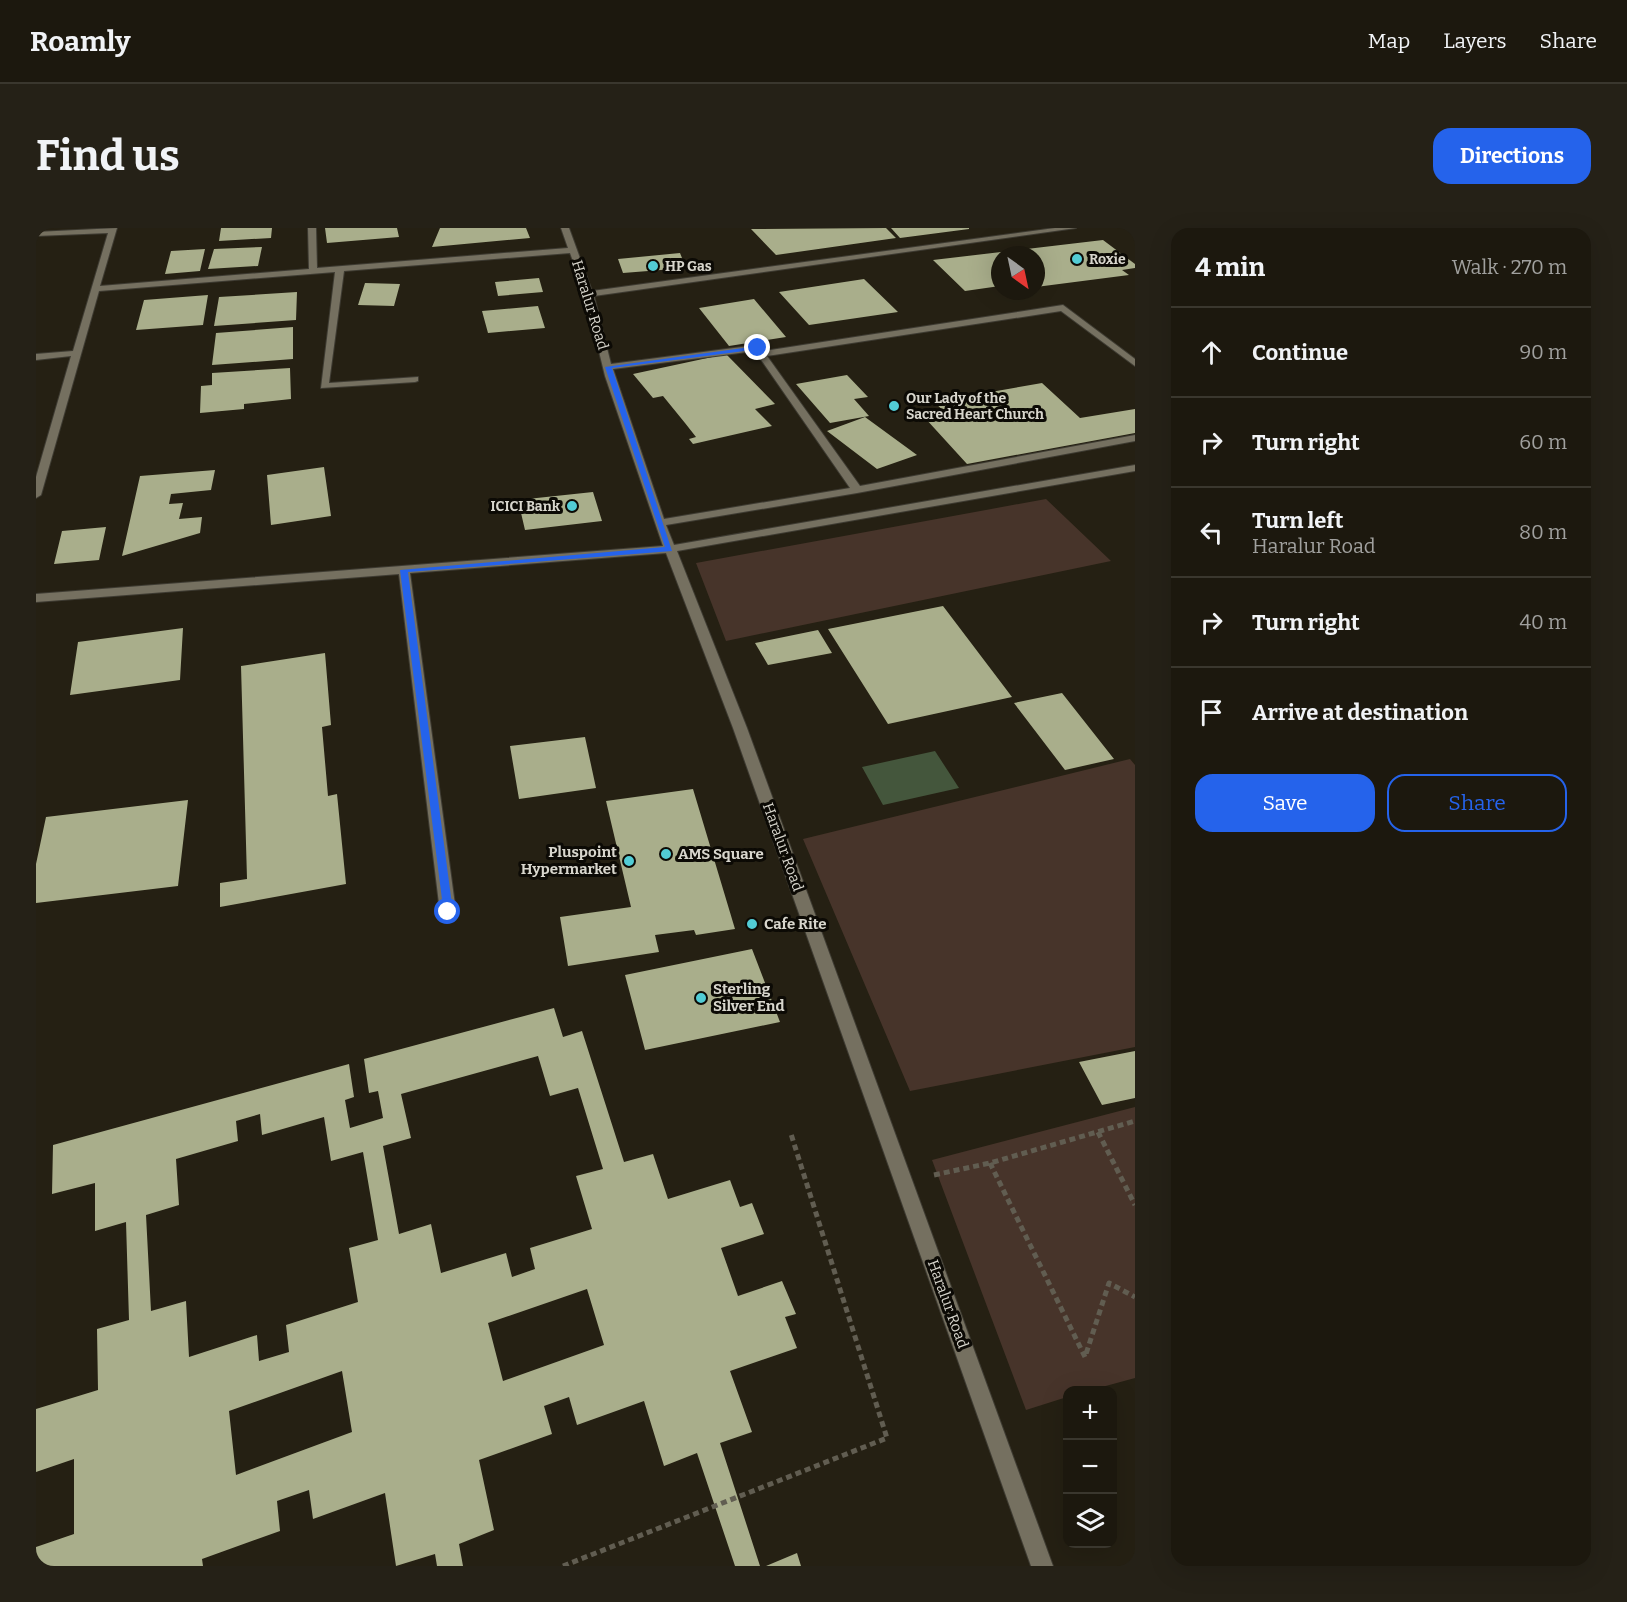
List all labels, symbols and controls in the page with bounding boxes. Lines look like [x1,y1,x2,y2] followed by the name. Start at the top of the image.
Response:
[30,25,131,58] text: Roamly
[1368,28,1410,54] text: Map
[1443,28,1507,54] text: Layers
[1540,28,1597,54] text: Share
[1433,128,1591,184] button: Directions
[36,131,180,181] text: Find us
[991,246,1045,300] north arrow
[1089,251,1126,268] place label: Roxie
[1070,252,1084,266] marker: Roxie
[1195,252,1265,283] text: 4 min
[1452,255,1567,279] text: Walk · 270 m
[568,258,612,352] street label: Haralur Road
[665,258,712,275] place label: HP Gas
[646,259,660,273] marker: HP Gas
[744,334,770,360] route end
[1195,336,1228,369] icon: ahead
[1252,339,1348,366] text: Continue
[1519,340,1567,364] text: 90 m
[906,390,1044,423] place label: Our Lady of the Sacred Heart Church
[887,399,901,413] marker: Our Lady of the Sacred Heart Church
[1195,426,1228,459] icon: right
[1252,429,1360,456] text: Turn right
[1519,430,1567,454] text: 60 m
[490,498,561,515] place label: ICICI Bank
[565,499,579,513] marker: ICICI Bank
[1252,507,1344,534] text: Turn left
[1195,516,1228,549] icon: left
[1519,520,1567,544] text: 80 m
[1252,534,1376,558] text: Haralur Road
[1195,606,1228,639] icon: right
[1252,609,1360,636] text: Turn right
[1519,610,1567,634] text: 40 m
[1195,696,1228,729] icon: arrive
[1252,699,1468,726] text: Arrive at destination
[1195,774,1375,832] button: Save
[1387,774,1567,832] button: Share
[759,800,807,894] street label: Haralur Road
[521,843,617,878] place label: Pluspoint Hypermarket
[678,845,764,863] place label: AMS Square
[659,847,673,861] marker: AMS Square
[622,854,636,868] marker: Pluspoint Hypermarket
[434,898,460,924] route start
[764,915,827,933] place label: Cafe Rite
[745,917,759,931] marker: Cafe Rite
[713,980,785,1015] place label: Sterling Silver End
[694,991,708,1005] marker: Sterling Silver End
[924,1257,972,1351] street label: Haralur Road
[1063,1386,1117,1548] map controls
[1063,1386,1117,1440] button: +
[1063,1440,1117,1494] button: −
[1063,1494,1117,1548] button: layers

